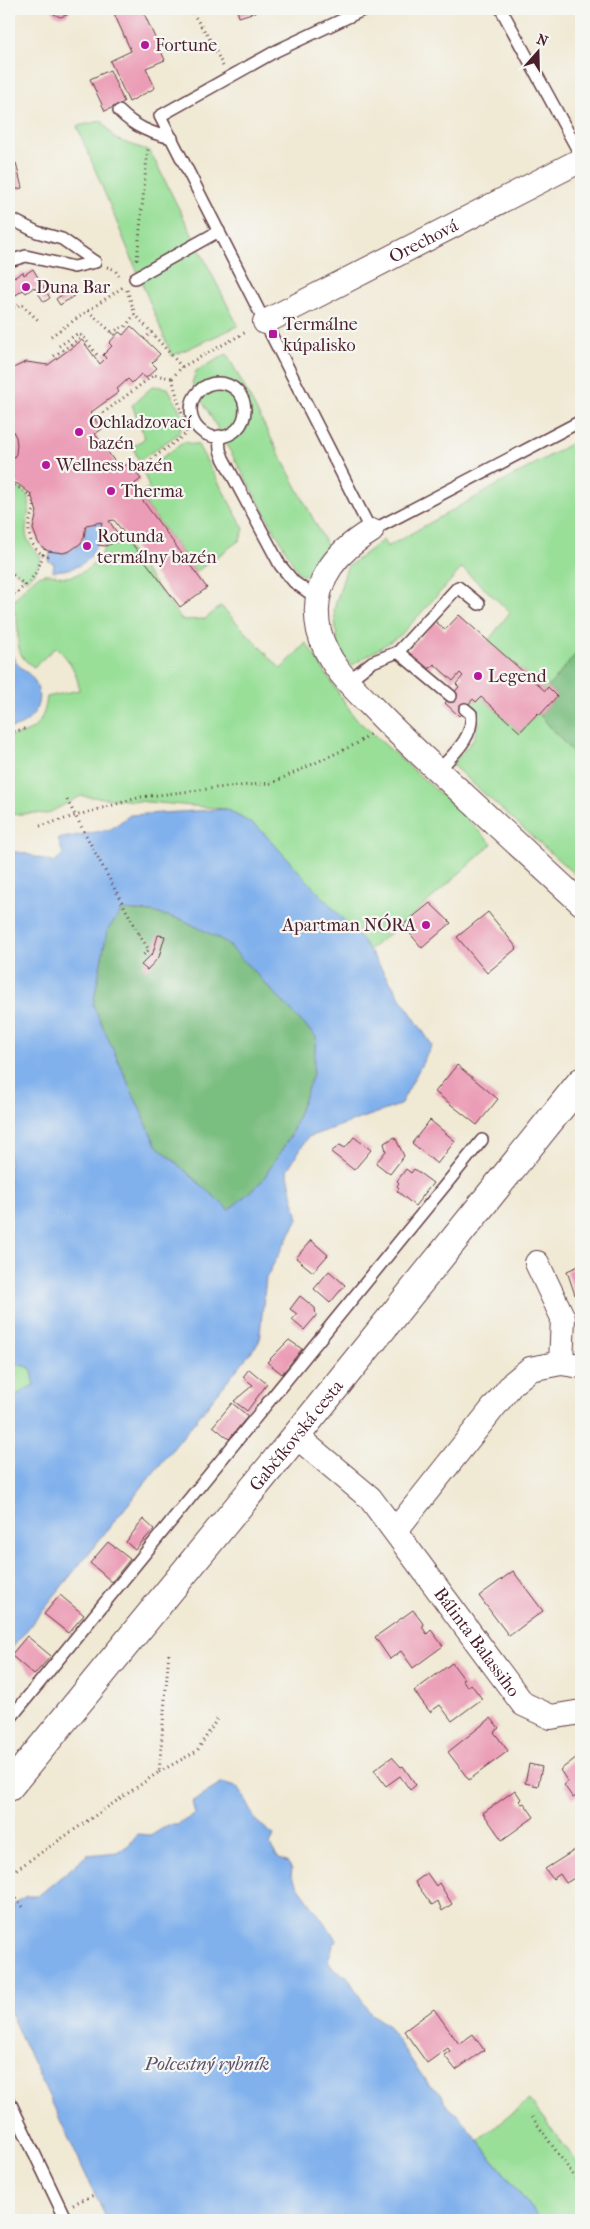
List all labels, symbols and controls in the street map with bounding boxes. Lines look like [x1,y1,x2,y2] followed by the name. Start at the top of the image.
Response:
[512,28,562,78] north arrow
[534,30,551,50] text: N
[155,35,217,56] place label: Fortune
[139,39,151,51] marker: Fortune
[386,215,462,268] street label: Orechová
[36,277,111,298] place label: Duna Bar
[20,281,32,293] marker: Duna Bar
[283,314,358,356] place label: Termálne kúpalisko
[267,328,279,340] marker: Termálne kúpalisko
[88,412,192,454] place label: Ochladzovací bazén
[73,426,85,438] marker: Ochladzovací bazén
[55,455,173,476] place label: Wellness bazén
[40,459,52,471] marker: Wellness bazén
[121,481,184,502] place label: Therma
[105,485,117,497] marker: Therma
[97,526,217,568] place label: Rotunda termálny bazén
[81,540,93,552] marker: Rotunda termálny bazén
[488,666,547,687] place label: Legend
[472,670,484,682] marker: Legend
[281,913,416,936] place label: Apartman NÓRA
[420,919,432,931] marker: Apartman NÓRA
[245,1375,348,1495] street label: Gabčíkovská cesta
[429,1584,524,1701] street label: Bálinta Balassiho
[144,2053,269,2075] water label: Polcestný rybník

